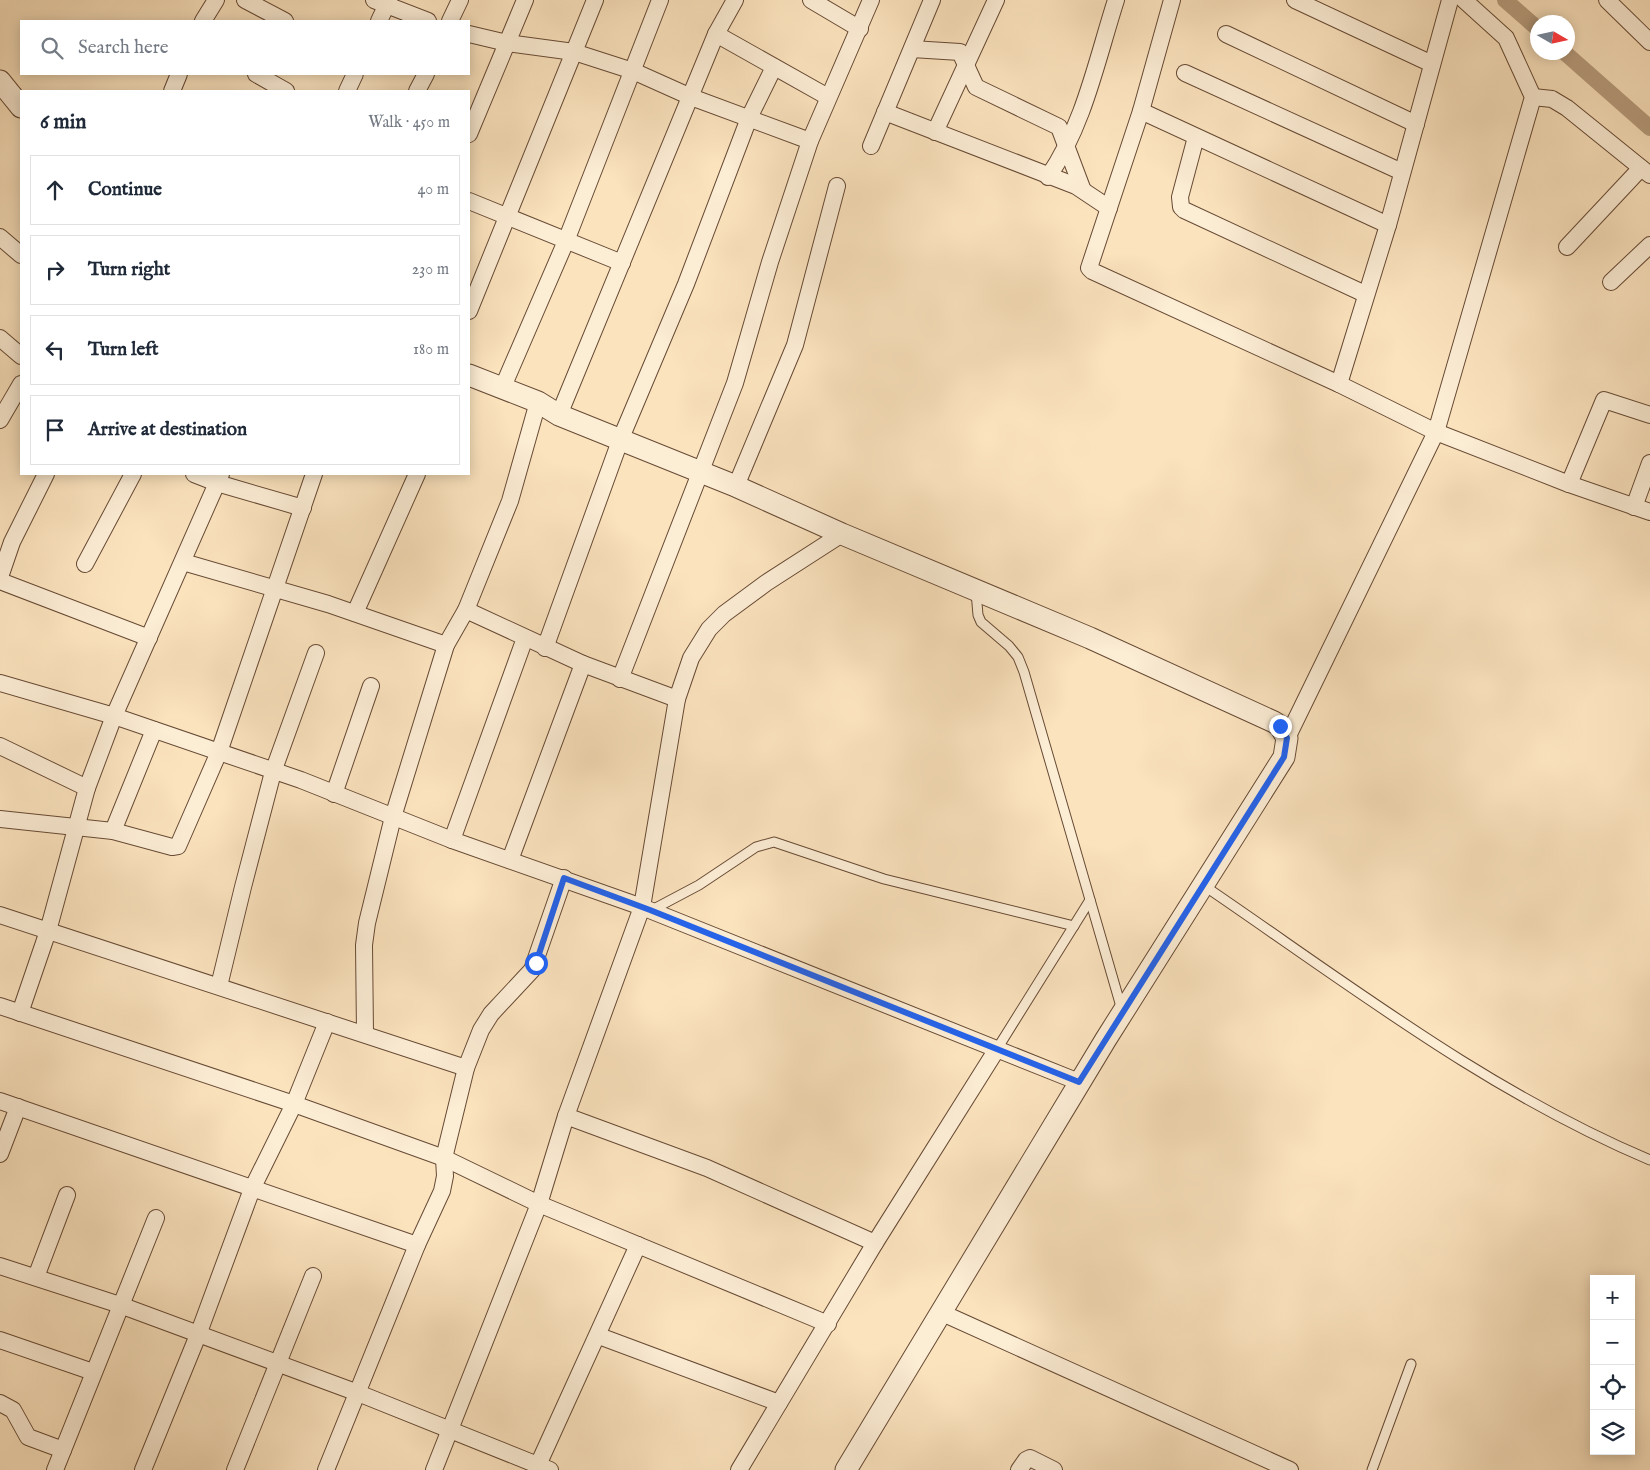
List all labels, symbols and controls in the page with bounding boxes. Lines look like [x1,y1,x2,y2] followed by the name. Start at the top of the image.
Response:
[1530,15,1575,60] north arrow
[20,20,470,75] search box
[38,34,66,62] icon: search
[78,36,169,60] text: Search here
[40,109,86,136] text: 6 min
[368,113,450,133] text: Walk · 450 m
[41,176,69,204] icon: ahead
[88,178,162,202] text: Continue
[417,180,449,200] text: 40 m
[41,256,69,284] icon: right
[88,258,170,282] text: Turn right
[412,260,449,280] text: 230 m
[41,336,69,364] icon: left
[88,338,159,362] text: Turn left
[413,340,449,360] text: 180 m
[41,416,69,444] icon: arrive
[88,418,247,442] text: Arrive at destination
[1269,715,1292,738] route end
[525,952,548,975] route start
[1590,1275,1635,1455] map controls
[1590,1275,1635,1320] button: +
[1590,1320,1635,1365] button: −
[1590,1365,1635,1410] button: locate
[1590,1410,1635,1455] button: layers

